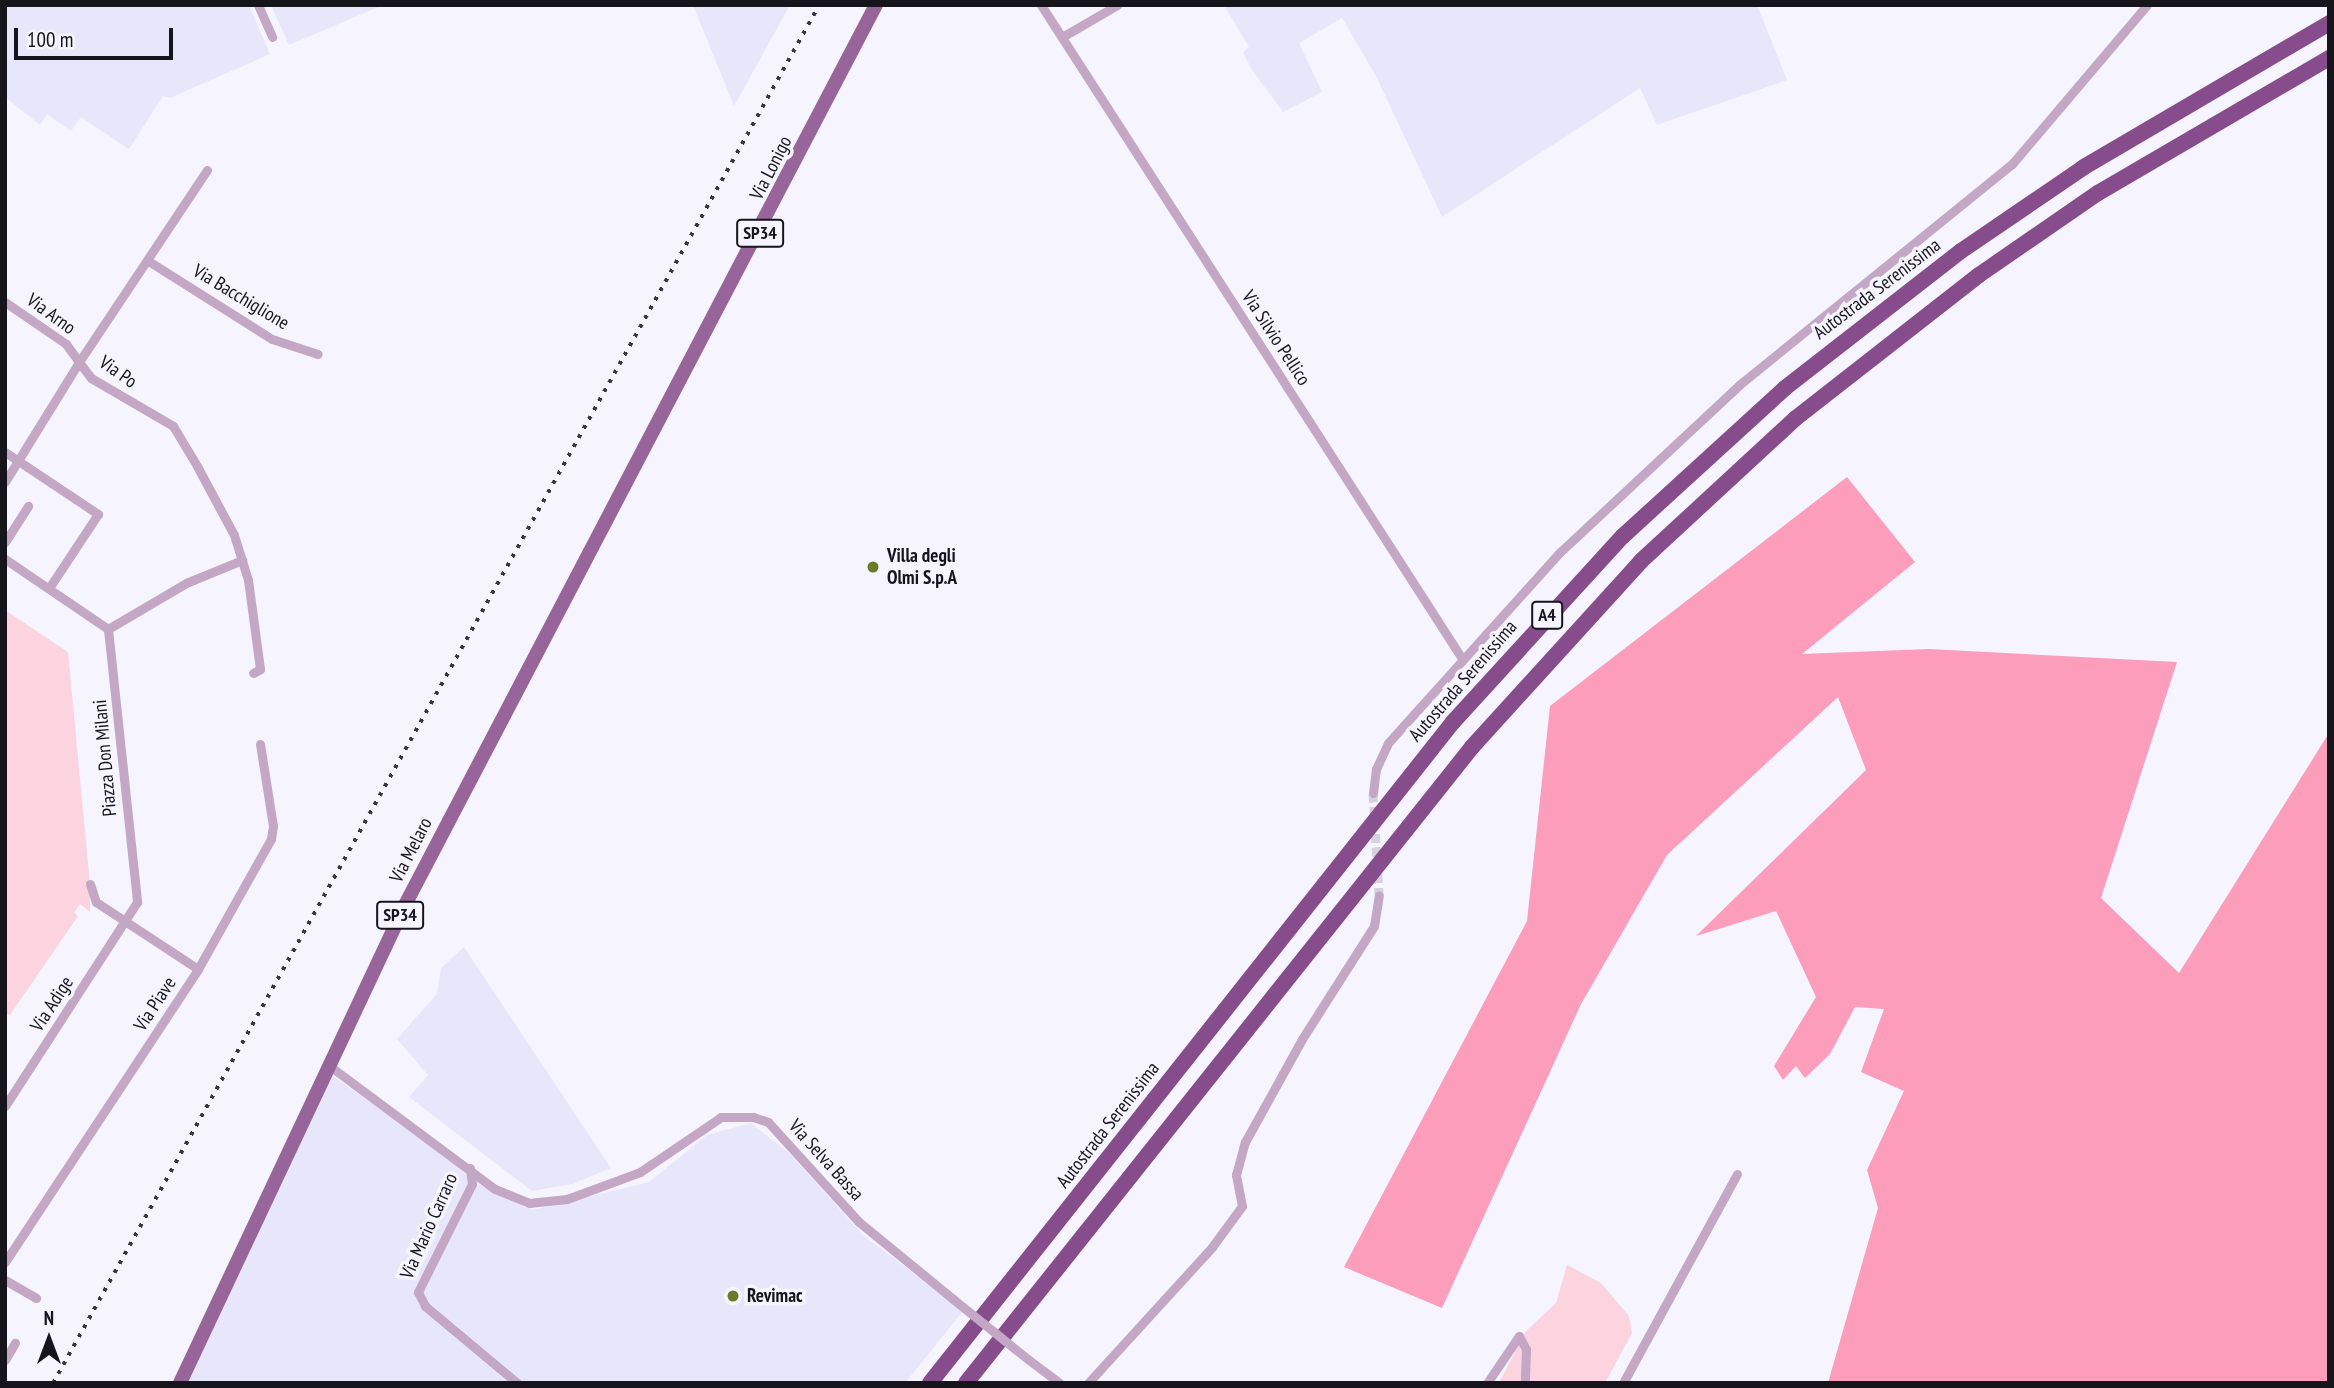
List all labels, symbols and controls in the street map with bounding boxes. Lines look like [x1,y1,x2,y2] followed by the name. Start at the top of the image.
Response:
[18,14,177,58] scale bar
[27,26,73,53] text: 100 m
[745,132,797,204] street label: Via Lonigo
[736,218,784,247] road number: SP34
[1809,234,1945,344] street label: Autostrada Serenissima
[189,259,293,335] street label: Via Bacchiglione
[1237,286,1315,390] street label: Via Silvio Pellico
[22,289,80,339] street label: Via Arno
[95,351,141,393] street label: Via Po
[887,545,957,589] place label: Villa degli Olmi S.p.A
[865,559,881,575] marker: Villa degli Olmi S.p.A
[1530,600,1564,630] road number: A4
[1404,616,1522,746] street label: Autostrada Serenissima
[89,699,121,817] street label: Piazza Don Milani
[385,814,437,886] street label: Via Melaro
[376,900,424,930] road number: SP34
[26,972,78,1036] street label: Via Adige
[129,973,181,1035] street label: Via Piave
[1052,1058,1164,1192] street label: Autostrada Serenissima
[784,1115,868,1205] street label: Via Selva Bassa
[396,1170,462,1282] street label: Via Mario Carraro
[747,1285,803,1307] place label: Revimac
[725,1288,741,1304] marker: Revimac
[14,1304,84,1374] north arrow
[44,1306,54,1330] text: N

